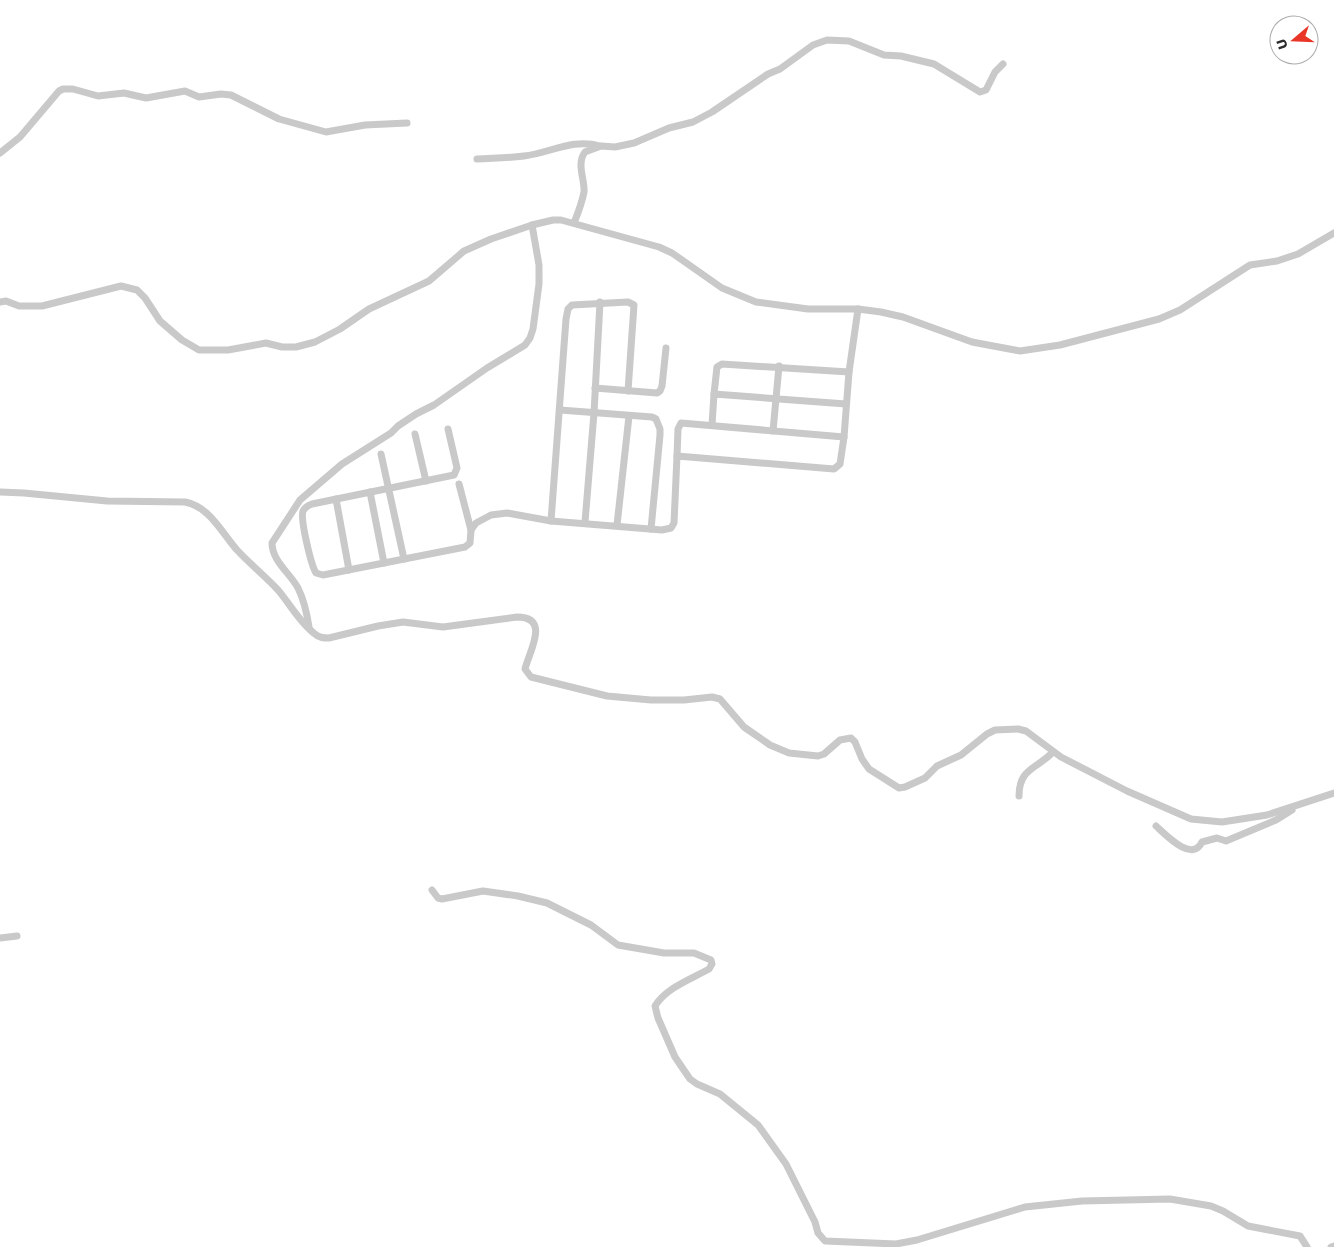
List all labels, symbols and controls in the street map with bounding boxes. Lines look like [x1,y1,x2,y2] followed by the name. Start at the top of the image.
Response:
[1269,15,1319,65] north arrow
[1273,37,1291,52] text: U

